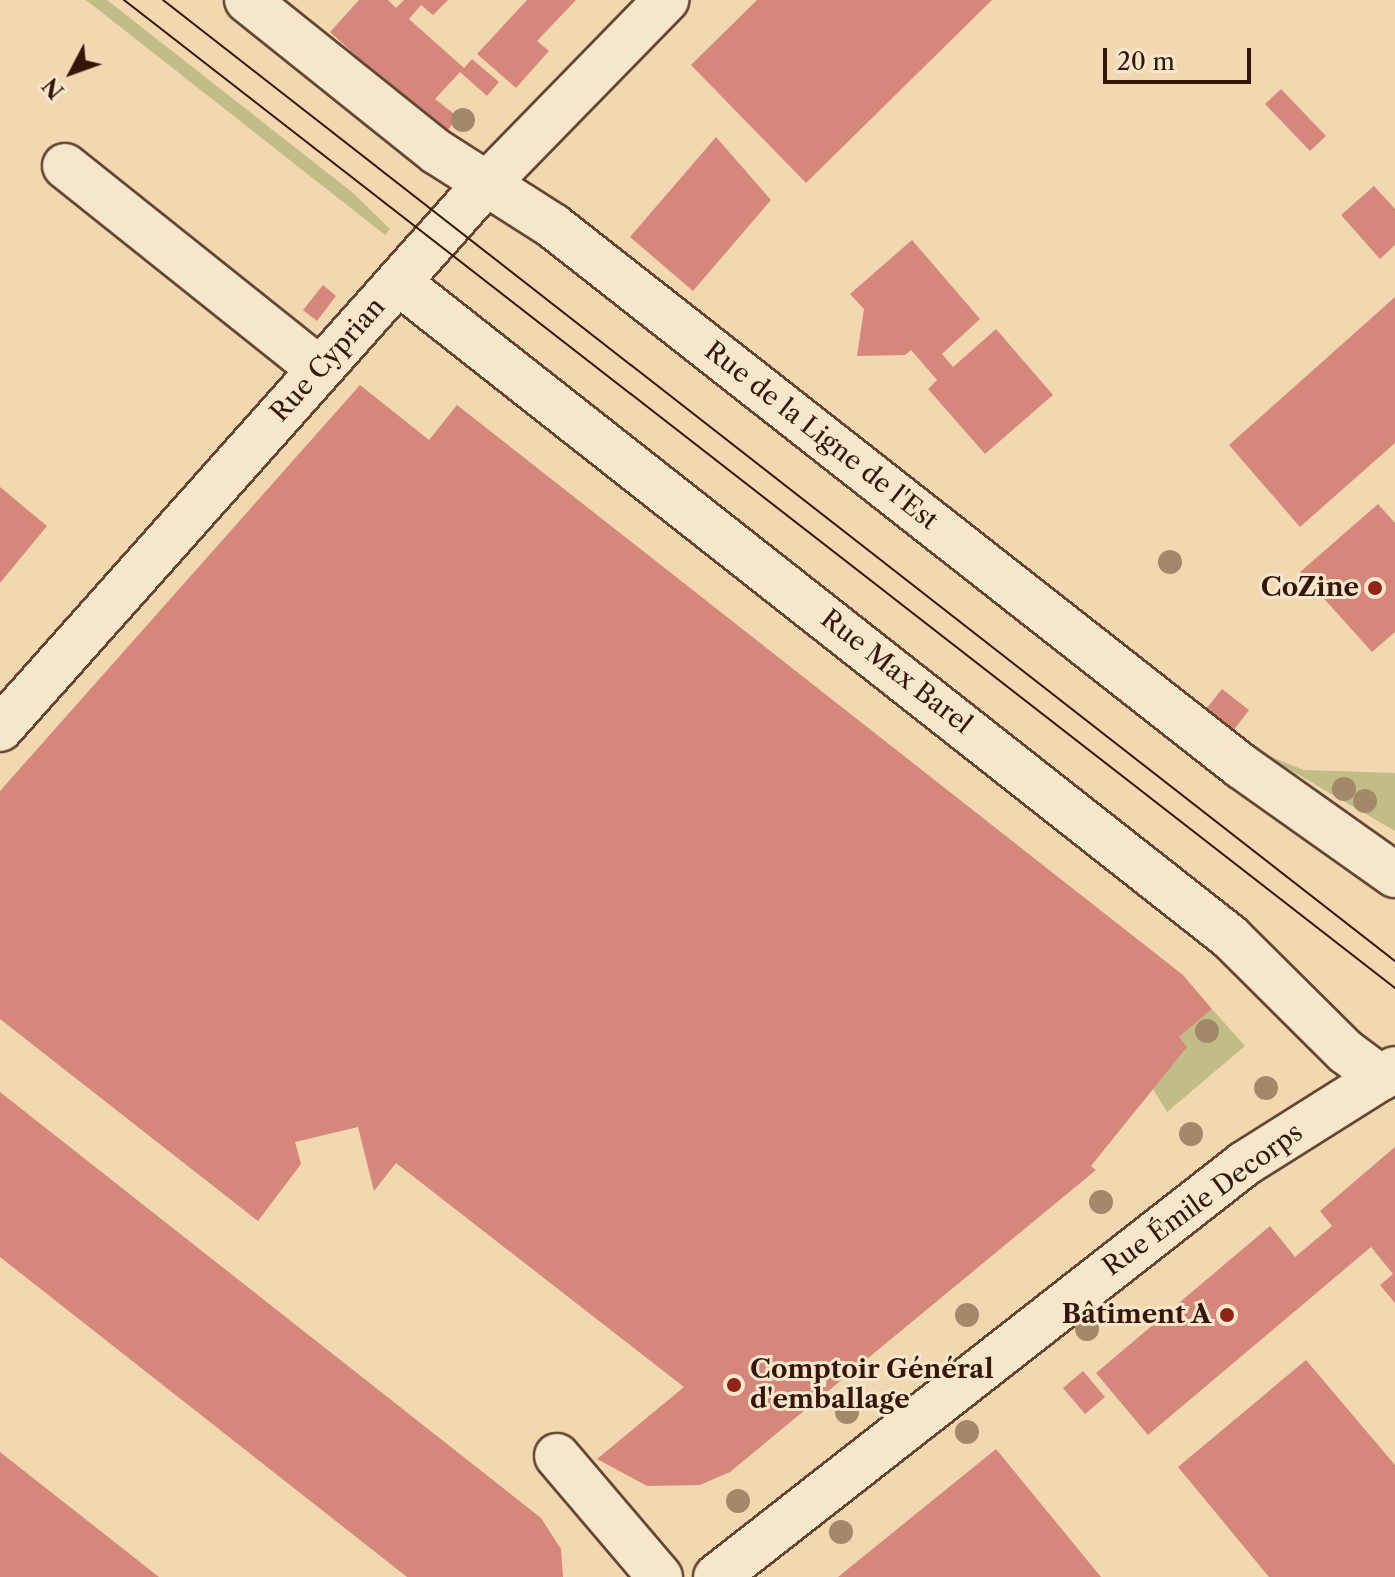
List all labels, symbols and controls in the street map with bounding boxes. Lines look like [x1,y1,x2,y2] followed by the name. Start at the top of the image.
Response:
[32,32,112,112] north arrow
[1107,32,1255,82] scale bar
[1117,47,1175,76] text: 20 m
[37,72,70,104] text: N
[264,292,392,428] street label: Rue Cyprian
[698,335,944,537] street label: Rue de la Ligne de l'Est
[1261,572,1359,604] place label: CoZine
[1366,579,1384,597] marker: CoZine
[814,603,978,741] street label: Rue Max Barel
[1097,1117,1309,1283] street label: Rue Émile Decorps
[1061,1299,1211,1331] place label: Bâtiment A
[1218,1306,1236,1324] marker: Bâtiment A
[750,1354,994,1416] place label: Comptoir Général d'emballage
[725,1376,743,1394] marker: Comptoir Général d'emballage

